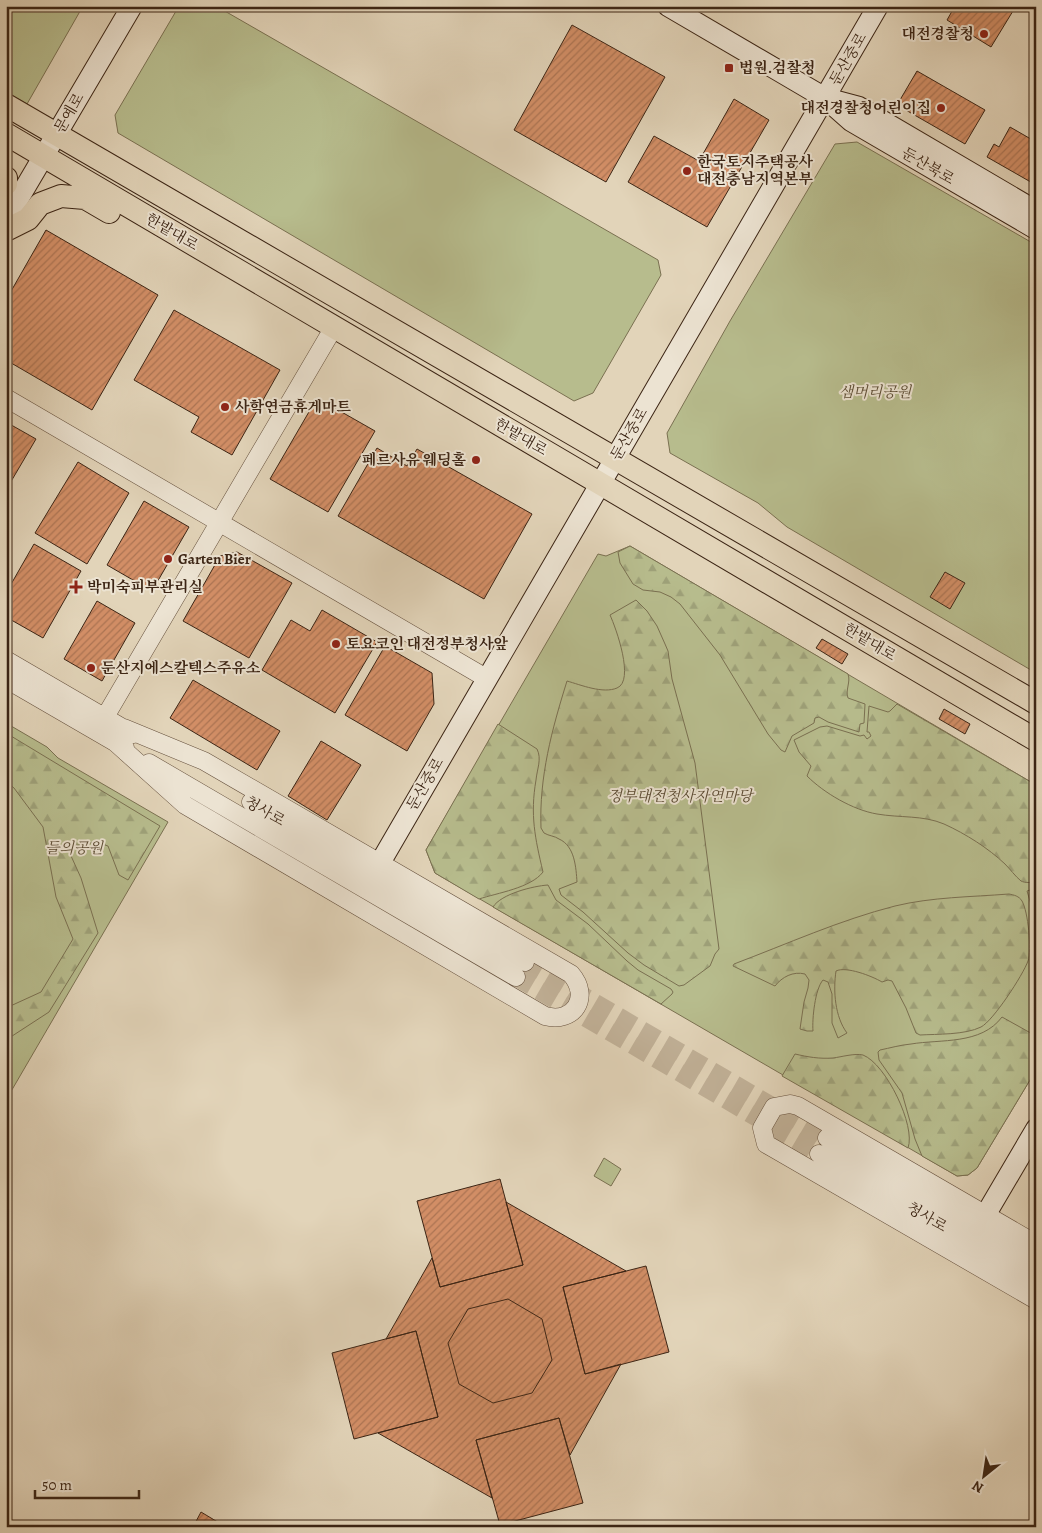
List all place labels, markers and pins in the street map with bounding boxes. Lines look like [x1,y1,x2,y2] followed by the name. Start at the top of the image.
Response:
[902,24,974,44] place label: 대전경찰청
[978,28,990,40] marker: 대전경찰청
[739,58,816,78] place label: 법원.검찰청
[723,62,735,74] marker: 법원.검찰청
[801,98,931,118] place label: 대전경찰청어린이집
[935,102,947,114] marker: 대전경찰청어린이집
[697,152,813,189] place label: 한국토지주택공사 대전충남지역본부
[681,165,693,177] marker: 한국토지주택공사 대전충남지역본부
[235,397,351,417] place label: 사학연금휴게마트
[219,401,231,413] marker: 사학연금휴게마트
[362,450,467,470] place label: 페르사유 웨딩홀
[470,454,482,466] marker: 페르사유 웨딩홀
[178,549,251,569] place label: Garten Bier
[162,553,174,565] marker: Garten Bier
[87,577,203,597] place label: 박미숙피부관리실
[69,580,83,594] marker: 박미숙피부관리실
[346,634,509,654] place label: 토요코인 대전정부청사앞
[330,638,342,650] marker: 토요코인 대전정부청사앞
[101,658,261,678] place label: 둔산지에스칼텍스주유소
[85,662,97,674] marker: 둔산지에스칼텍스주유소

